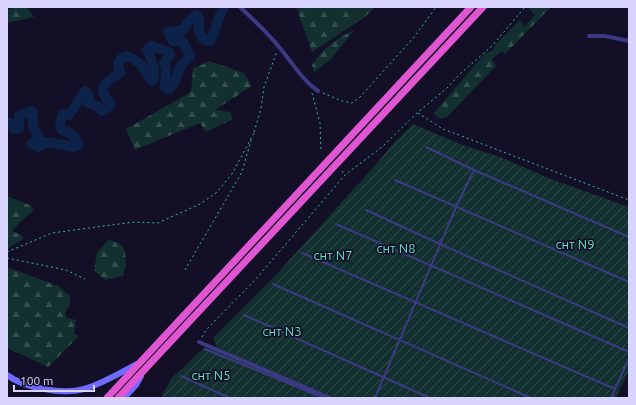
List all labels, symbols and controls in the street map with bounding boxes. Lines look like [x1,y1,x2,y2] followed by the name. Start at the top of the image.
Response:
[555,237,595,251] park label: снт N9
[376,241,416,255] park label: снт N8
[313,248,353,262] park label: снт N7
[262,324,302,338] park label: снт N3
[14,367,94,393] scale bar
[191,368,231,382] park label: снт N5
[20,374,53,387] text: 100 m

